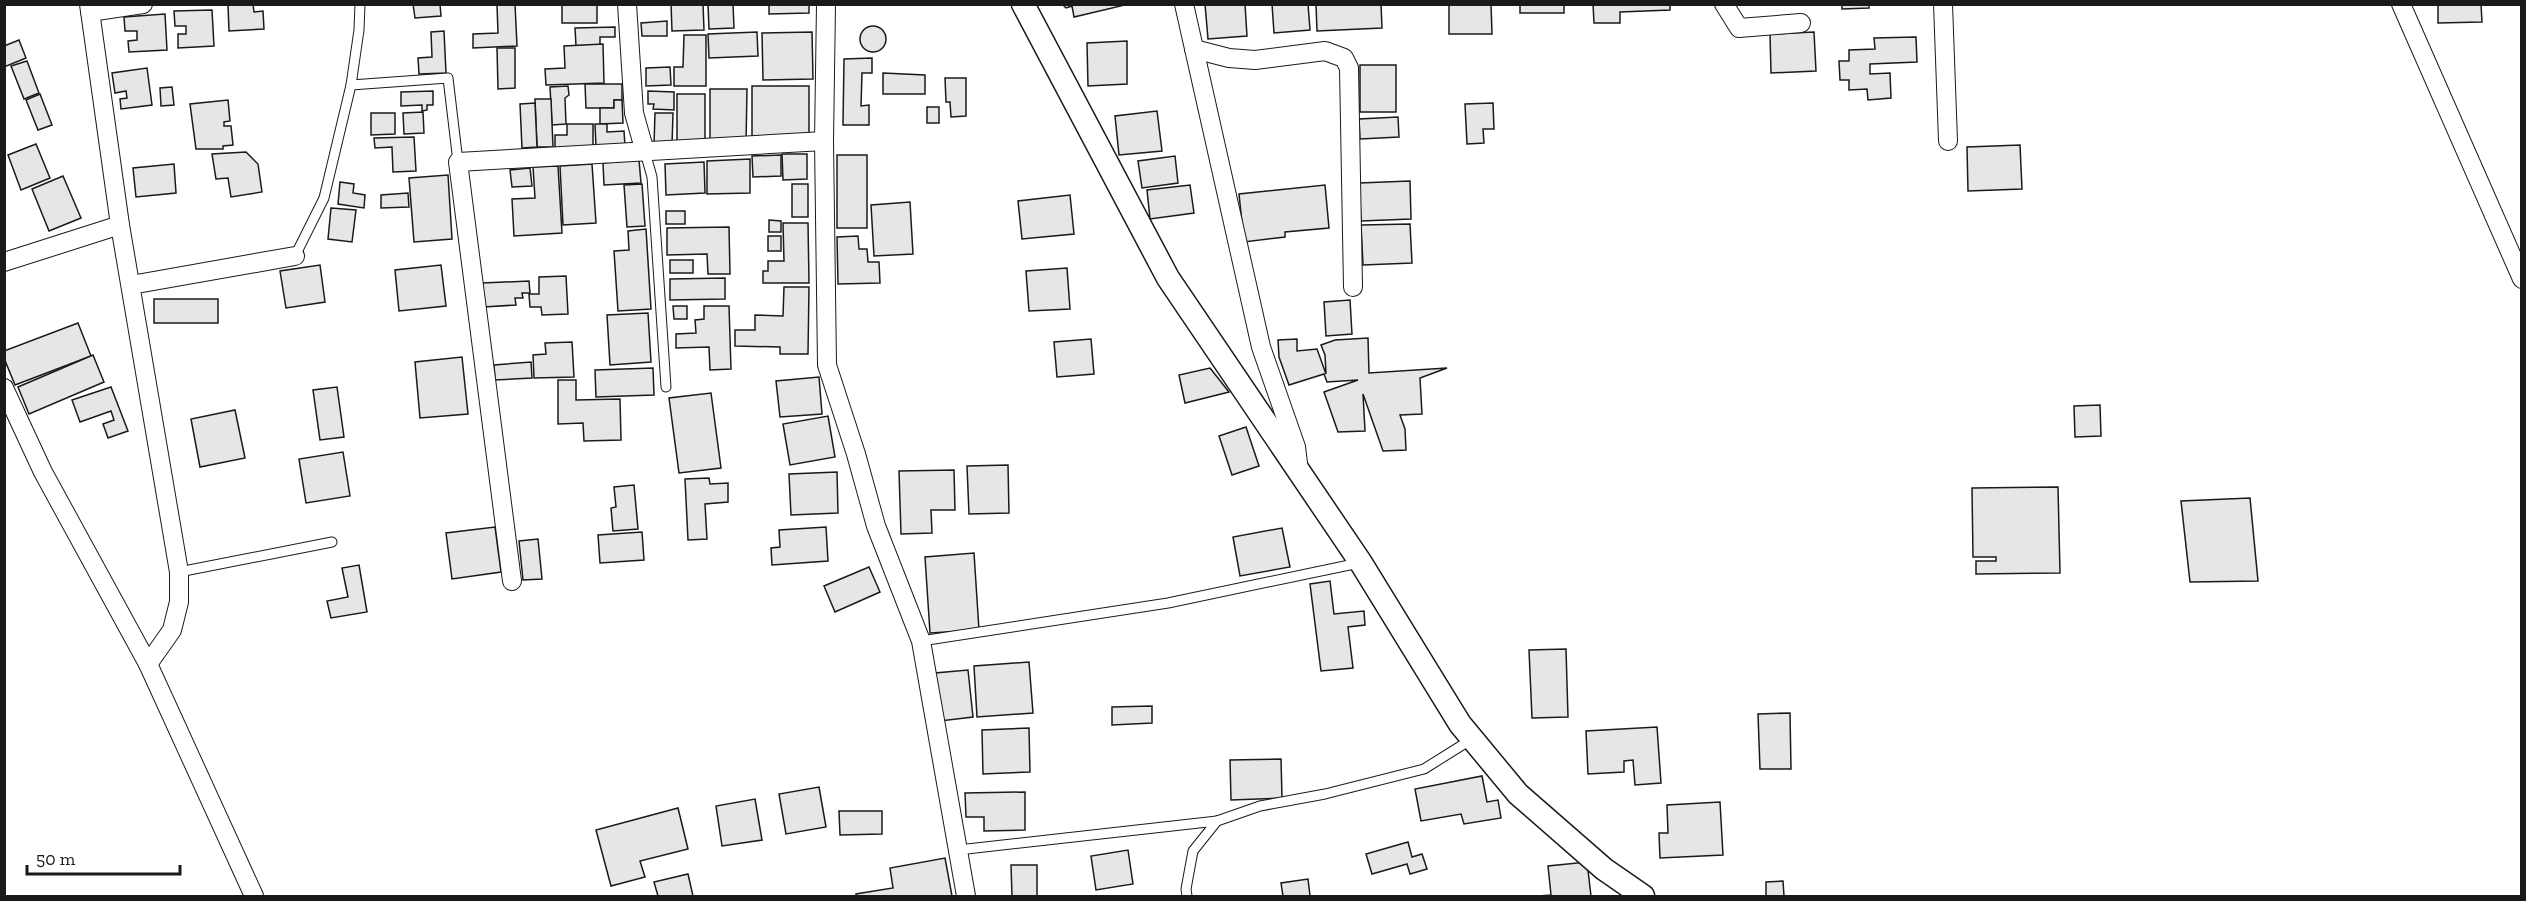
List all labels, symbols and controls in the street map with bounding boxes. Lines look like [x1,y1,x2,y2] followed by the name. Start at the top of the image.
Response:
[27,838,180,876] scale bar
[36,848,76,870] text: 50 m

